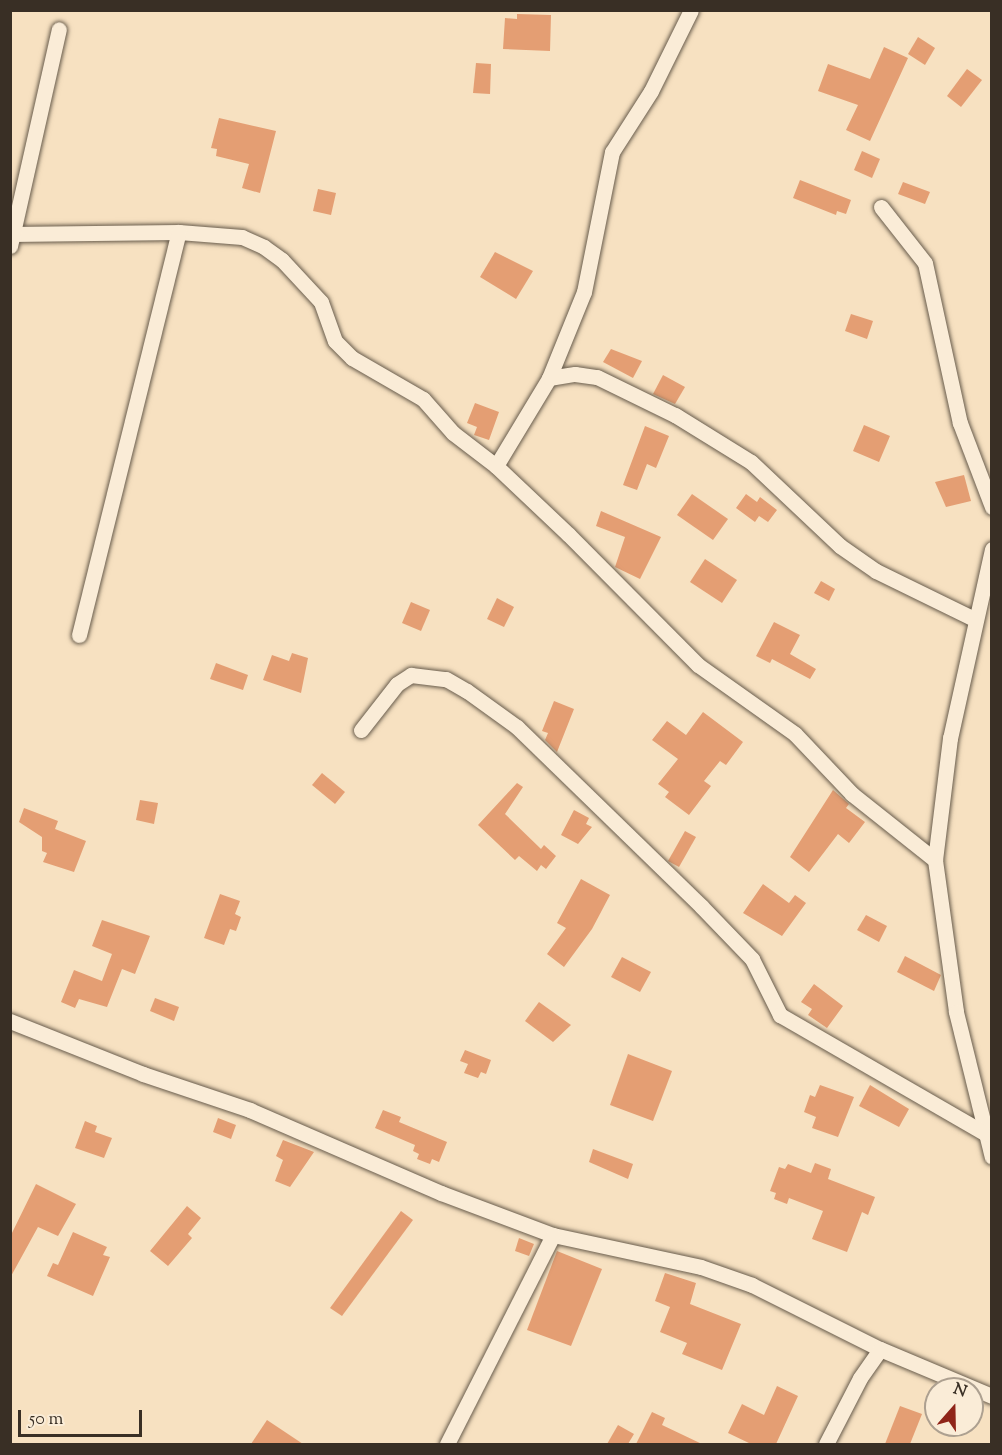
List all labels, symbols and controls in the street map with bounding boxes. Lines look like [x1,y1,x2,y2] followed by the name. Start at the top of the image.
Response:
[924,1377,984,1437] north arrow
[950,1379,970,1404] text: N
[21,1398,146,1436] scale bar
[29,1407,63,1433] text: 50 m

